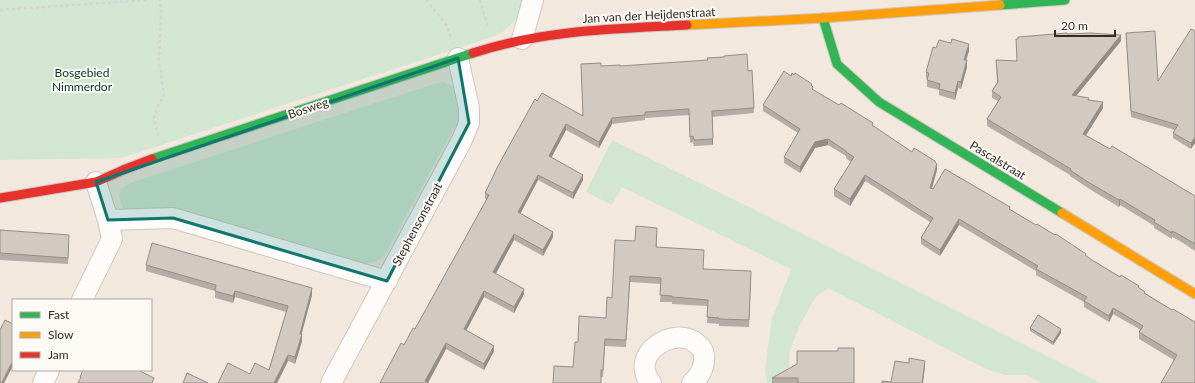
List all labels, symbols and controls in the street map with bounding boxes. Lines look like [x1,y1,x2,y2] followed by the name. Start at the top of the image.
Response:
[582,4,717,26] street label: Jan van der Heijdenstraat
[1055,12,1115,38] scale bar
[1061,18,1088,33] text: 20 m
[52,65,113,94] park label: Bosgebied Nimmerdor
[286,94,330,122] street label: Bosweg
[967,137,1029,183] street label: Pascalstraat
[389,179,446,268] street label: Stephensonstraat
[12,299,152,371] legend
[48,307,70,322] text: Fast
[48,327,74,342] text: Slow
[48,347,69,362] text: Jam

